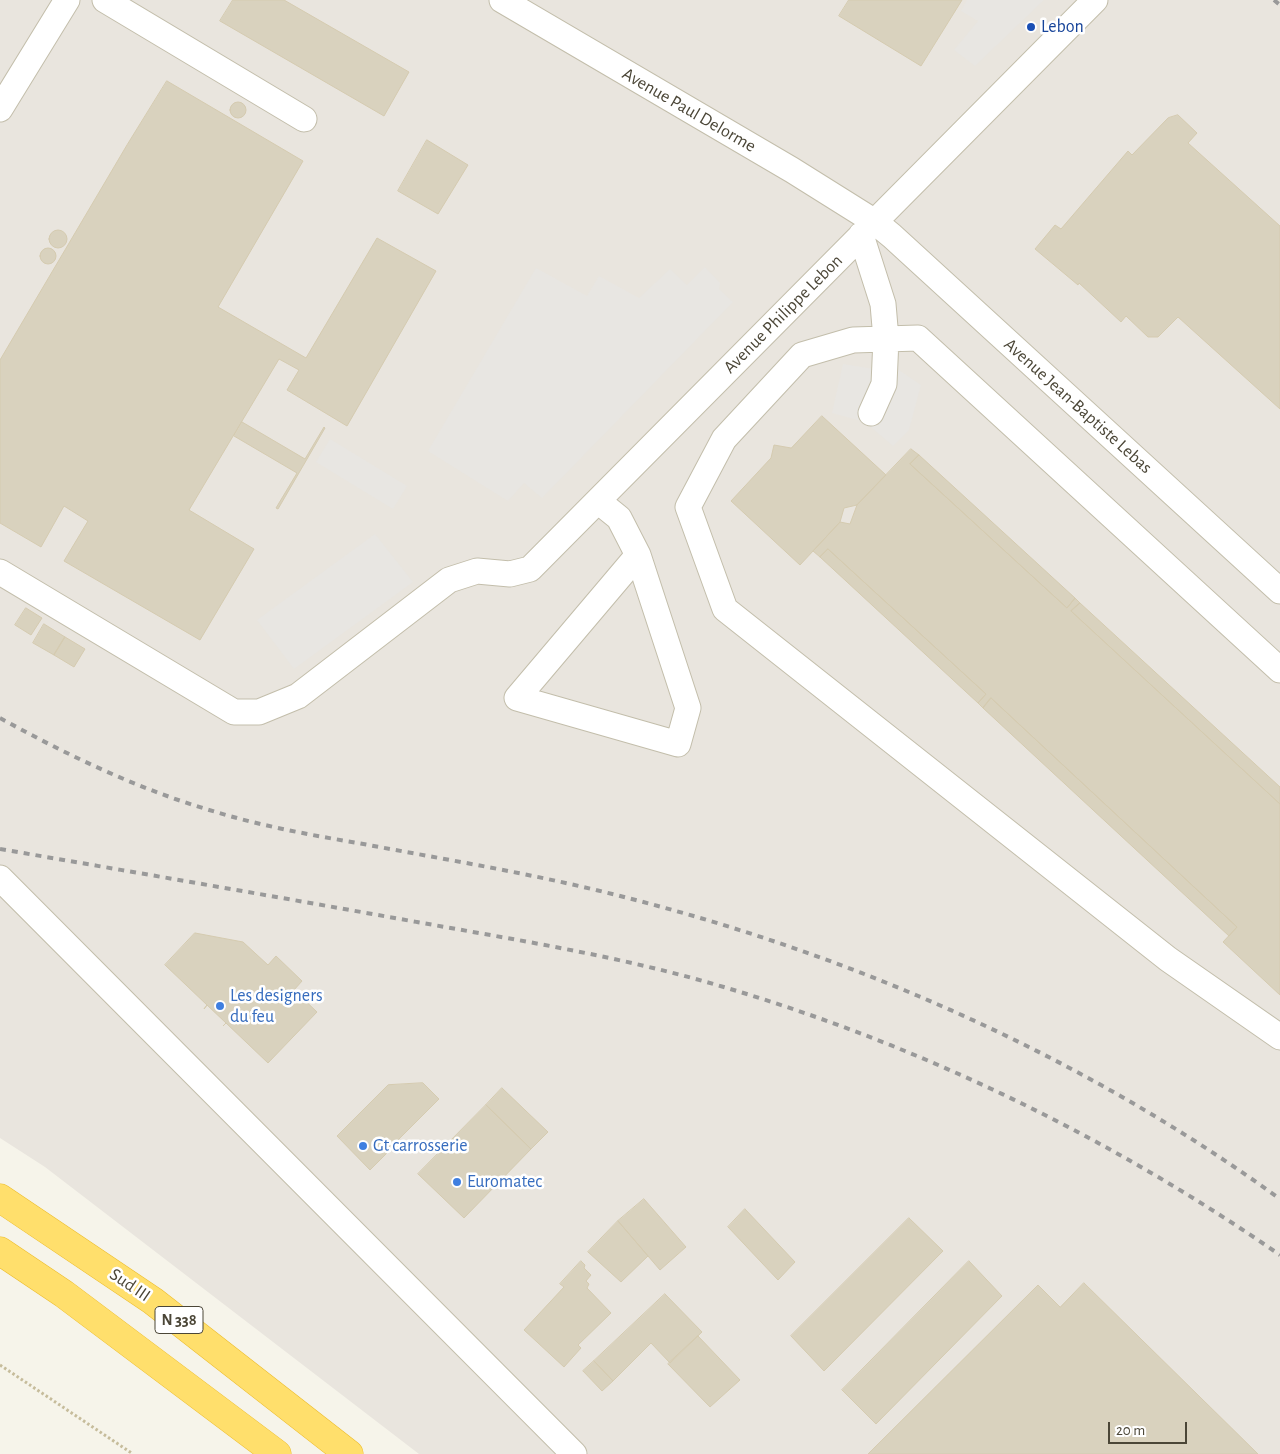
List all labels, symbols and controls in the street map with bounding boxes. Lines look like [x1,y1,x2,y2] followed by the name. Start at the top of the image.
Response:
[1041,16,1084,38] place label: Lebon
[1025,21,1037,33] marker: Lebon
[618,63,760,157] street label: Avenue Paul Delorme
[719,250,847,378] street label: Avenue Philippe Lebon
[1000,334,1156,478] street label: Avenue Jean-Baptiste Lebas
[230,985,323,1028] place label: Les designers du feu
[214,1000,226,1012] marker: Les designers du feu
[373,1135,468,1157] place label: Gt carrosserie
[357,1140,369,1152] marker: Gt carrosserie
[467,1171,542,1193] place label: Euromatec
[451,1176,463,1188] marker: Euromatec
[106,1264,154,1306] street label: Sud III
[155,1306,203,1334] road number: N 338
[1110,1412,1189,1444] scale bar
[1116,1423,1145,1438] text: 20 m

